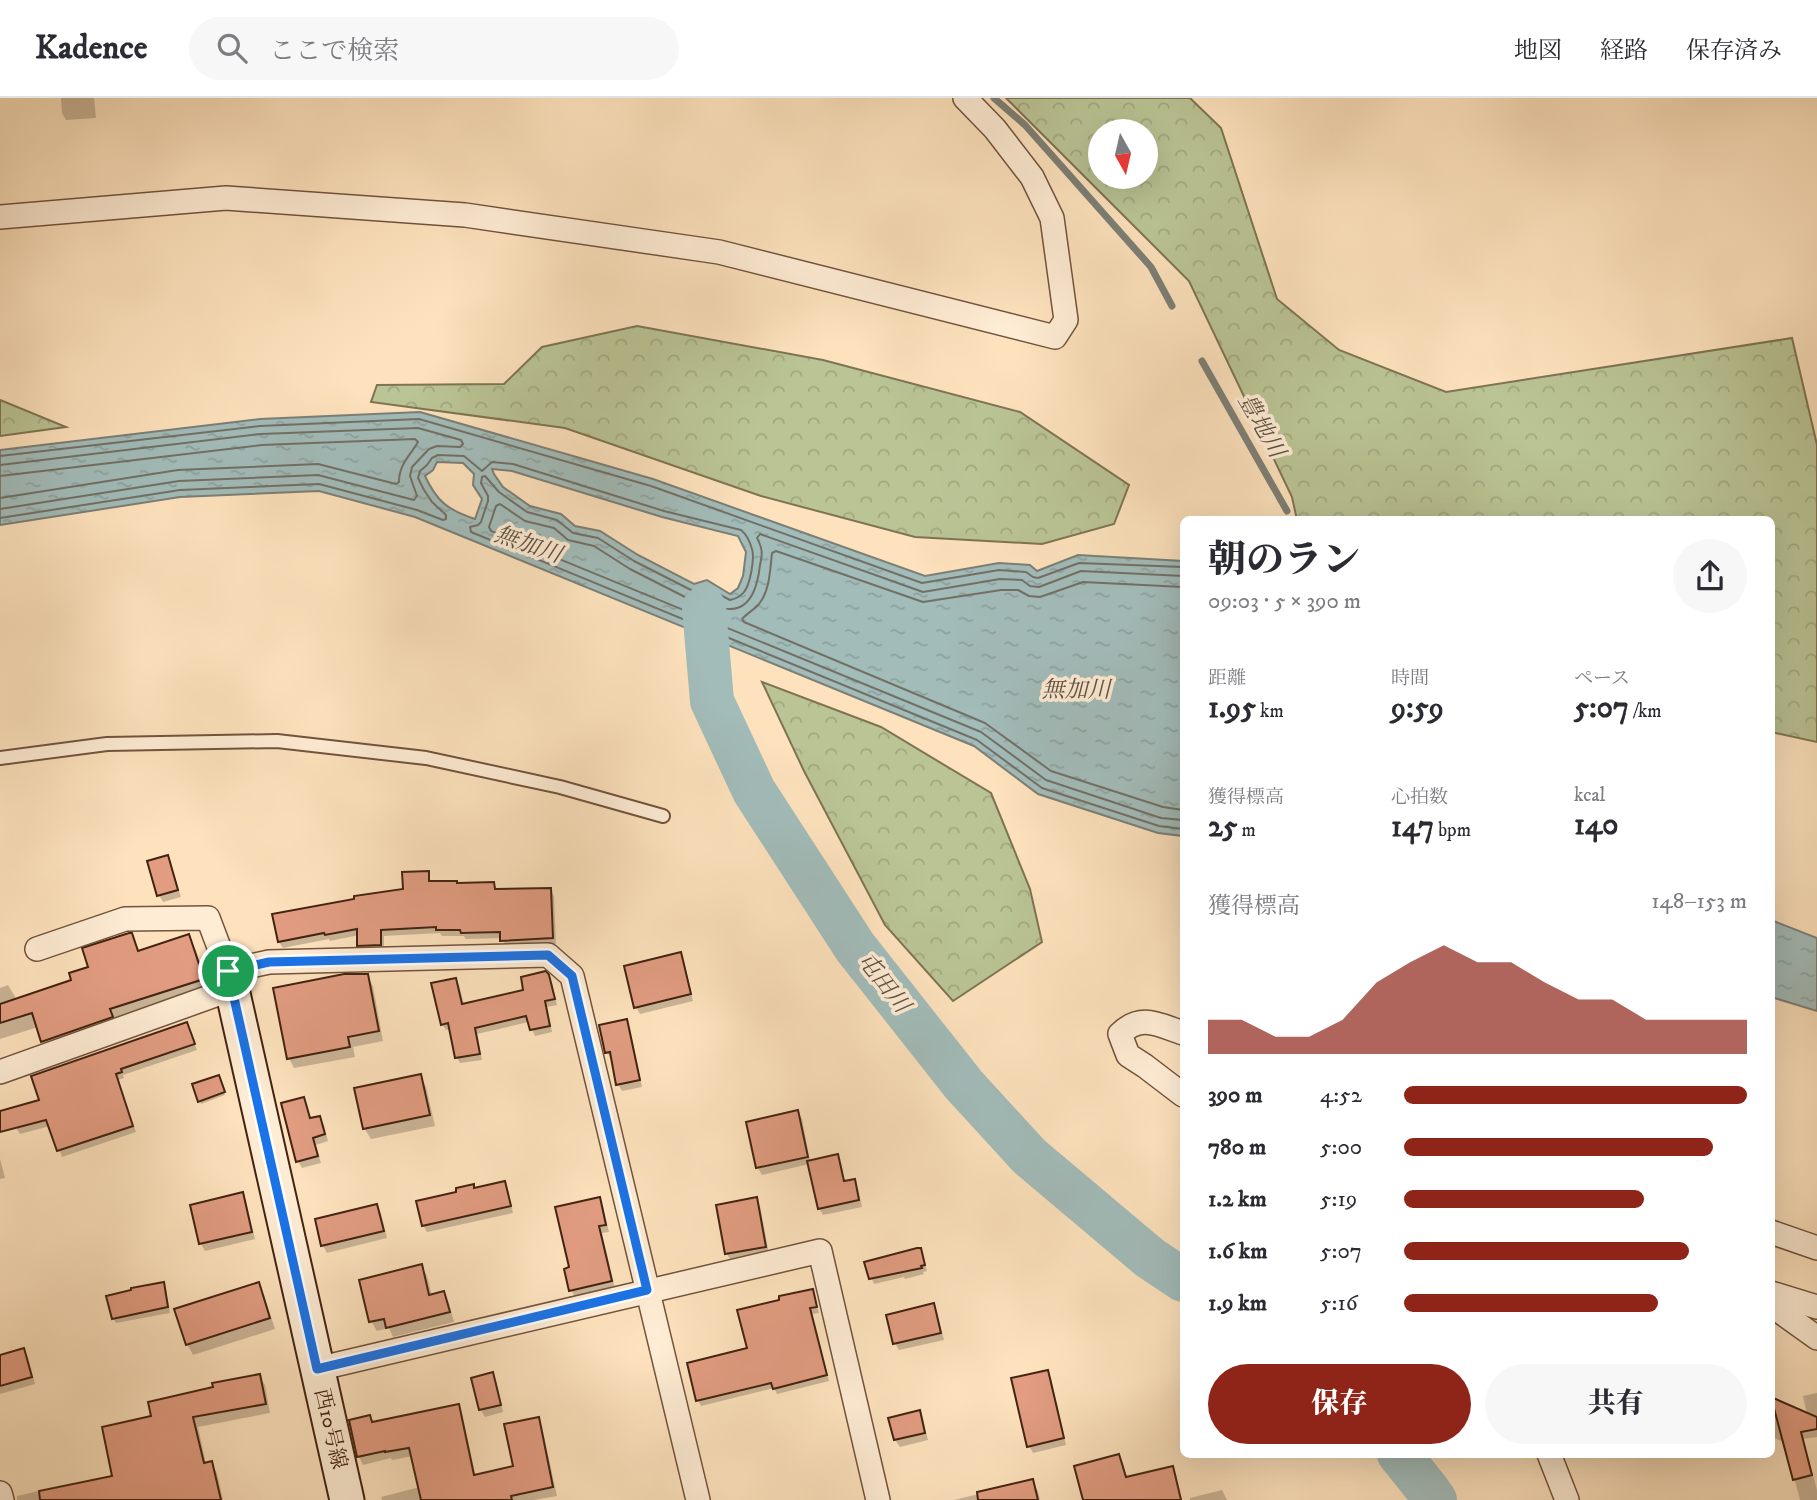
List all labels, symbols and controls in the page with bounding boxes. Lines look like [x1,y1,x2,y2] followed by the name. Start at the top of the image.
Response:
[189,17,679,80] search box
[35,28,147,69] text: Kadence
[213,29,251,67] icon: search
[269,35,399,68] text: ここで検索
[1514,36,1562,66] text: 地図
[1600,36,1648,66] text: 経路
[1686,36,1782,66] text: 保存済み
[1088,119,1158,189] north arrow
[1088,119,1158,189] map controls
[1231,389,1292,466] water label: 豊地川
[491,520,568,571] water label: 無加川
[1208,537,1360,585] text: 朝のラン
[1673,539,1747,613] button: share
[1208,587,1361,616] text: 09:03 · 5 × 390 m
[1208,667,1246,690] text: 距離
[1391,667,1429,690] text: 時間
[1574,667,1630,690] text: ペース
[1042,676,1114,705] water label: 無加川
[1208,690,1256,727] text: 1.95
[1391,690,1444,727] text: 9:59
[1574,690,1629,727] text: 5:07
[1256,700,1284,723] text: km
[1629,700,1662,723] text: /km
[1574,784,1605,807] text: kcal
[1208,786,1284,809] text: 獲得標高
[1391,786,1448,809] text: 心拍数
[1574,807,1618,844] text: 140
[1208,809,1237,846] text: 25
[1391,809,1434,846] text: 147
[1237,819,1256,842] text: m
[1434,819,1471,842] text: bpm
[1651,887,1747,916] text: 148–153 m
[1208,892,1300,921] text: 獲得標高
[198,941,258,1001] pin
[850,947,918,1021] water label: 屯田川
[209,952,247,990] icon: arrive
[1208,1081,1263,1110] text: 390 m
[1320,1081,1362,1110] text: 4:52
[1208,1133,1266,1162] text: 780 m
[1320,1133,1362,1162] text: 5:00
[1208,1185,1267,1214] text: 1.2 km
[1320,1185,1357,1214] text: 5:19
[1208,1237,1267,1266] text: 1.6 km
[1320,1237,1362,1266] text: 5:07
[1208,1289,1267,1318] text: 1.9 km
[1320,1289,1358,1318] text: 5:16
[1208,1364,1471,1444] button: 保存
[1485,1364,1747,1444] button: 共有
[308,1386,352,1472] street label: 西10号線

